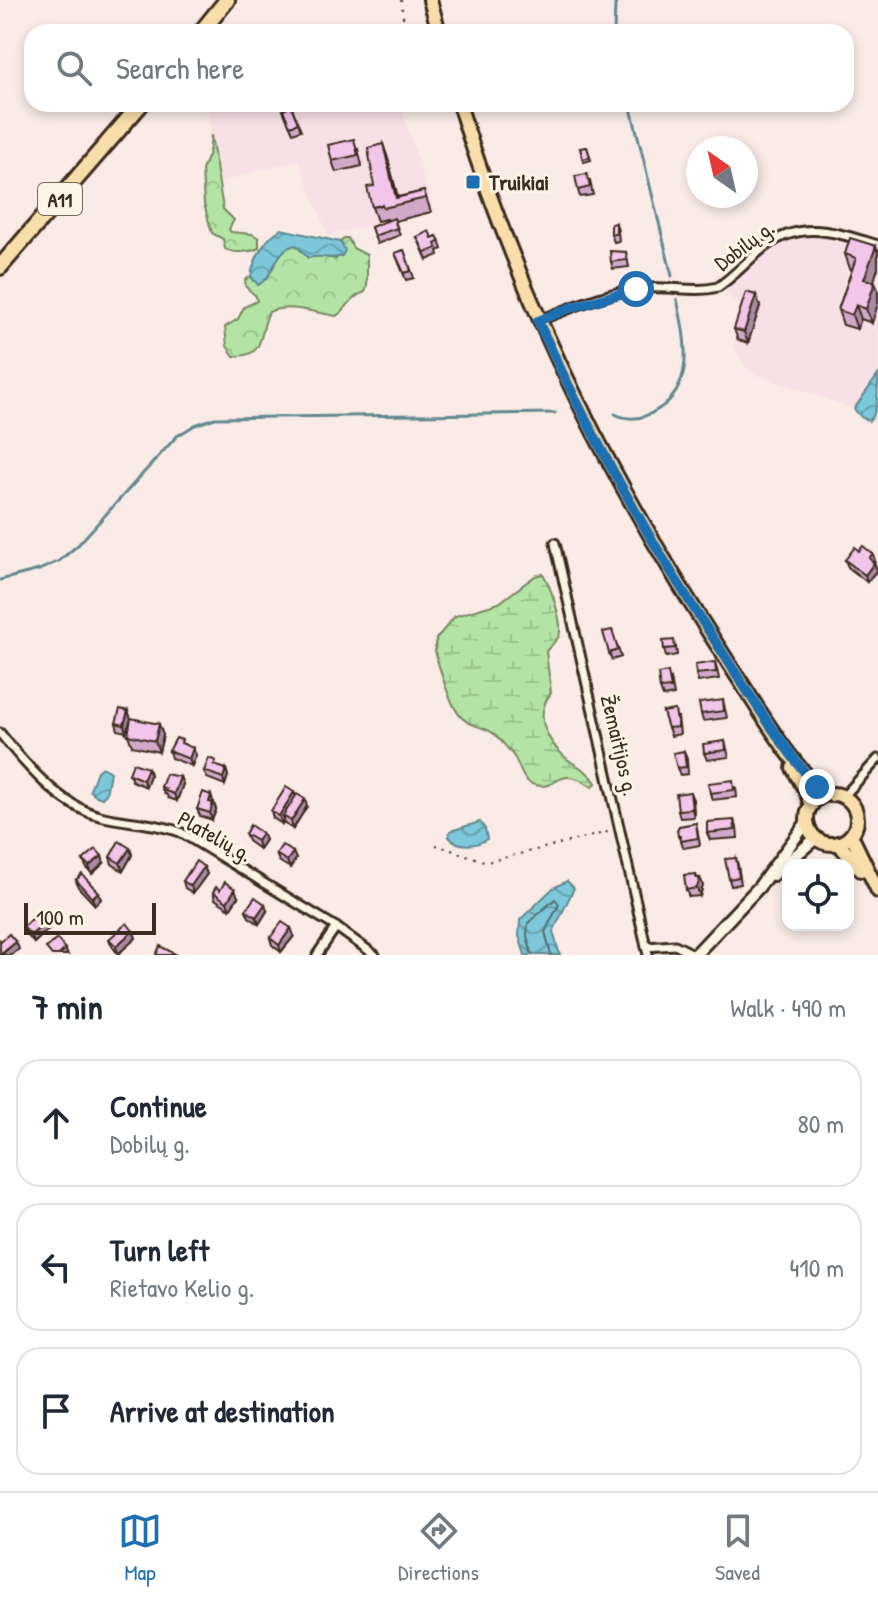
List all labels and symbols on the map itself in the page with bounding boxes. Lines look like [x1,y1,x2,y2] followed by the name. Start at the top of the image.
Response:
[686,136,758,208] north arrow
[488,167,549,197] place label: Truikiai
[464,173,482,191] marker: Truikiai
[38,183,82,215] road number: A11
[708,213,780,277] street label: Dobilų g.
[618,271,654,307] route start
[594,691,646,799] street label: Žemaitijos g.
[799,769,835,805] route end
[173,803,257,869] street label: Platelių g.
[24,899,156,935] scale bar

